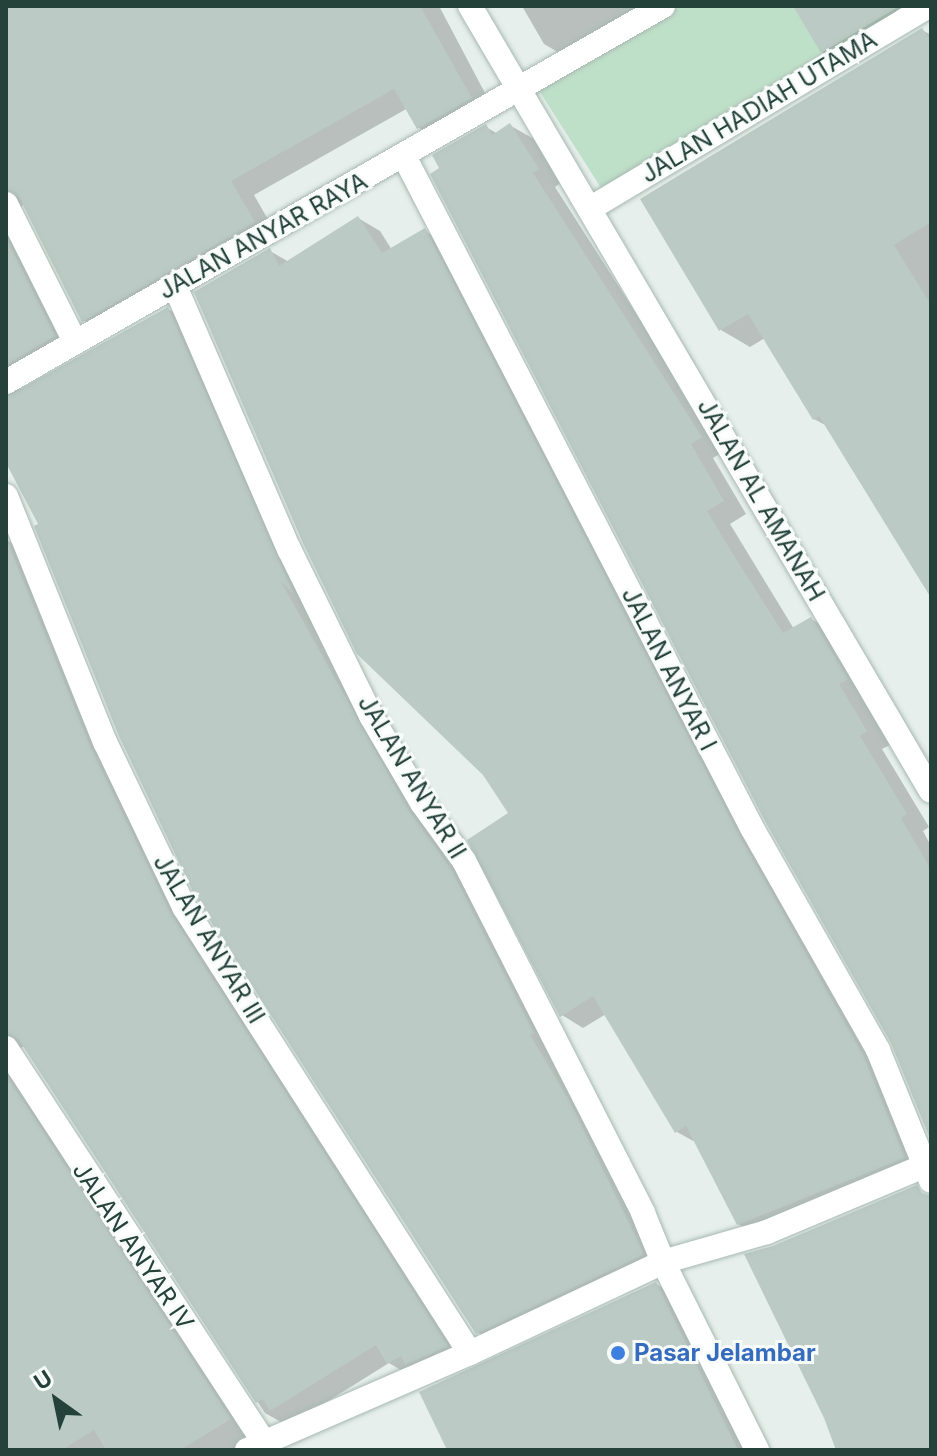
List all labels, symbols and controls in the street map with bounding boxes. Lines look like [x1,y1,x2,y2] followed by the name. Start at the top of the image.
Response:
[636,25,882,189] street label: JALAN HADIAH UTAMA
[154,167,372,305] street label: JALAN ANYAR RAYA
[691,394,831,606] street label: JALAN AL AMANAH
[616,583,722,755] street label: JALAN ANYAR I
[352,690,472,864] street label: JALAN ANYAR II
[147,849,271,1029] street label: JALAN ANYAR III
[66,1157,200,1335] street label: JALAN ANYAR IV
[634,1339,816,1367] place label: Pasar Jelambar
[609,1344,627,1362] marker: Pasar Jelambar
[16,1360,96,1440] north arrow
[29,1365,57,1395] text: U

